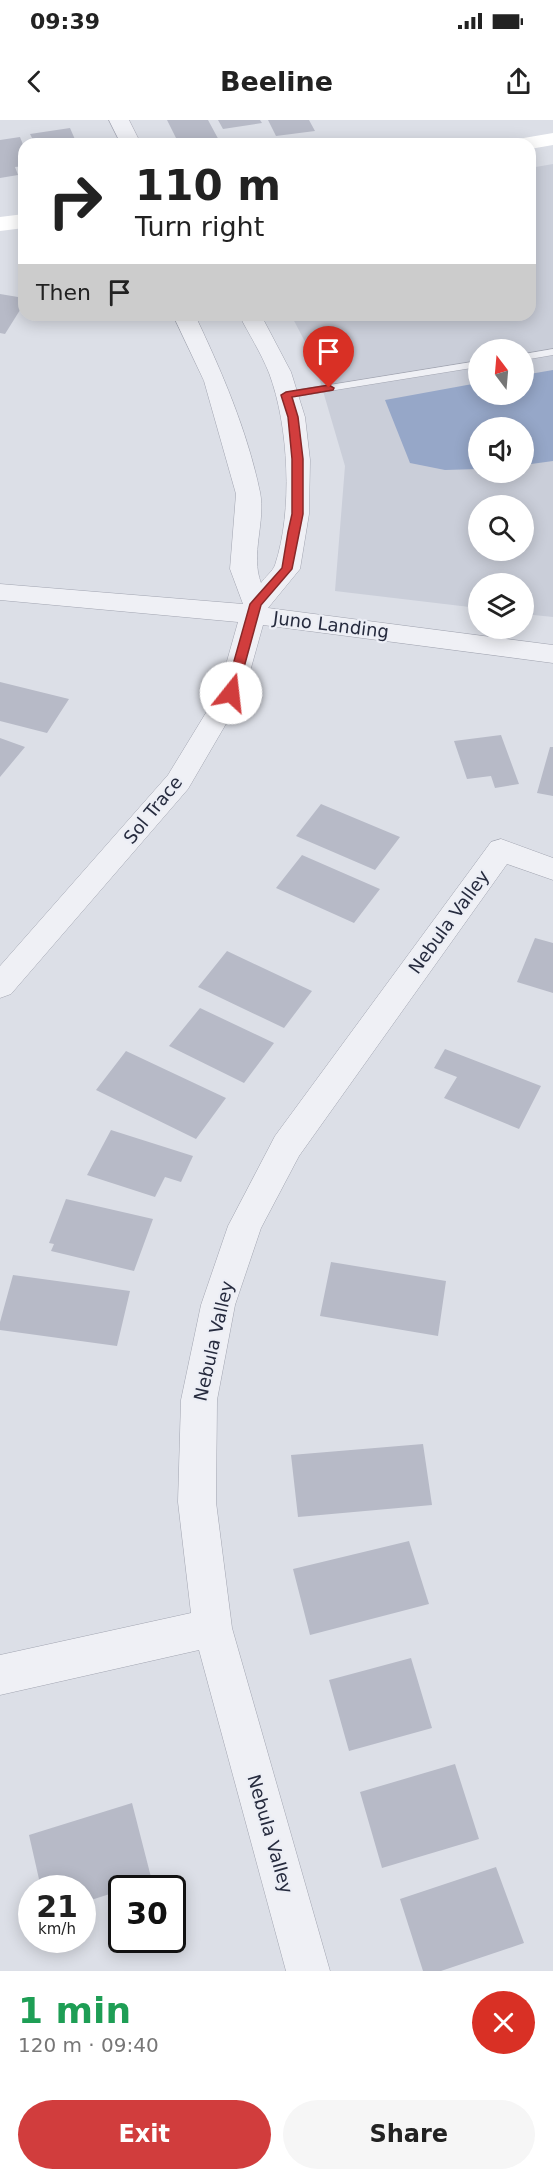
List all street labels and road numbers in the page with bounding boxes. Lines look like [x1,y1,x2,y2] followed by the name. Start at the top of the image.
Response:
[271,607,390,642] street label: Juno Landing
[119,772,186,848] street label: Sol Trace
[404,866,493,978] street label: Nebula Valley
[189,1278,238,1403] street label: Nebula Valley
[243,1772,298,1896] street label: Nebula Valley

